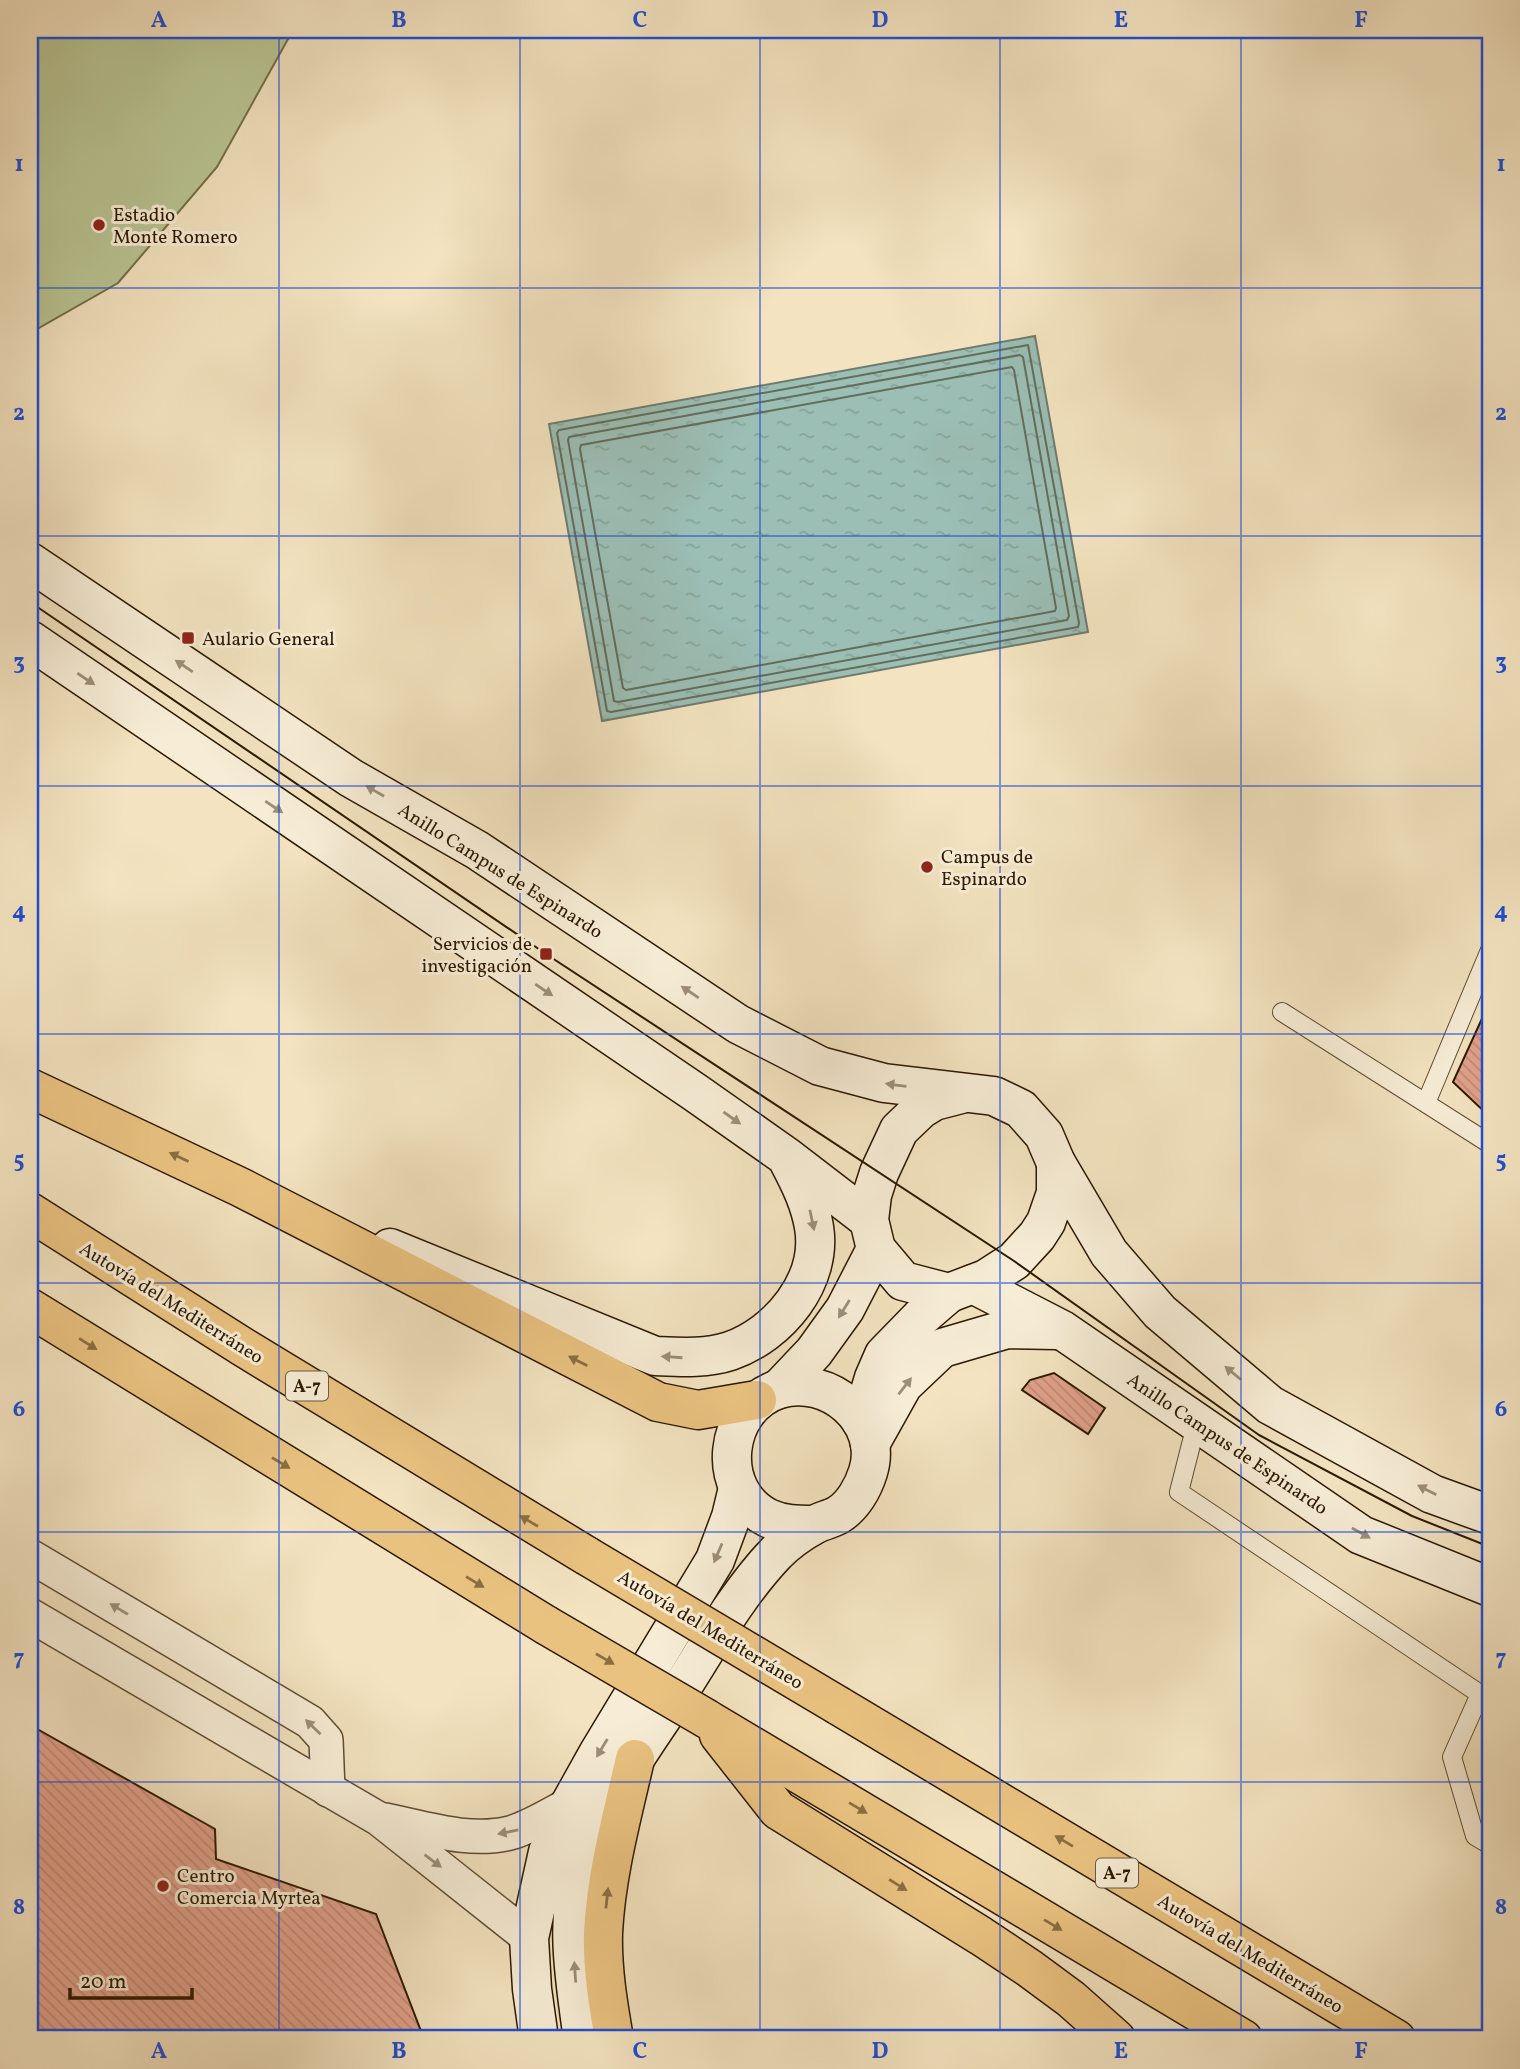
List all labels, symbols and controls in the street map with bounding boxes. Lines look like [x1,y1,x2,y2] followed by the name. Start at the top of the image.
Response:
[151,5,167,37] text: A
[391,5,407,37] text: B
[633,5,647,37] text: C
[872,5,889,37] text: D
[1114,5,1128,37] text: E
[1354,5,1368,37] text: F
[14,149,24,181] text: 1
[1496,149,1506,181] text: 1
[113,203,238,251] place label: Estadio Monte Romero
[91,217,107,233] marker: Estadio Monte Romero
[13,398,25,430] text: 2
[1495,398,1507,430] text: 2
[202,627,335,653] place label: Aulario General
[180,630,196,646] marker: Aulario General
[13,647,25,679] text: 3
[1495,647,1507,679] text: 3
[175,660,194,673] one-way arrow
[77,672,95,686] one-way arrow
[365,785,384,797] one-way arrow
[392,798,607,946] street label: Anillo Campus de Espinardo
[265,800,284,813] one-way arrow
[941,845,1033,893] place label: Campus de Espinardo
[919,859,935,875] marker: Campus de Espinardo
[12,896,26,928] text: 4
[1494,896,1508,928] text: 4
[421,932,532,980] place label: Servicios de investigación
[538,946,554,962] marker: Servicios de investigación
[534,983,554,996] one-way arrow
[681,985,699,999] one-way arrow
[884,1079,906,1090] one-way arrow
[723,1111,741,1125] one-way arrow
[13,1145,25,1177] text: 5
[1495,1145,1507,1177] text: 5
[169,1152,189,1163] one-way arrow
[807,1209,818,1231] one-way arrow
[74,1236,268,1371] street label: Autovía del Mediterráneo
[838,1300,850,1319] one-way arrow
[78,1337,97,1350] one-way arrow
[661,1351,683,1362] one-way arrow
[568,1355,588,1366] one-way arrow
[1224,1366,1241,1381] one-way arrow
[1121,1368,1332,1522] street label: Anillo Campus de Espinardo
[286,1372,328,1400] road number: A-7
[897,1377,912,1395] one-way arrow
[13,1394,25,1426] text: 6
[1495,1394,1507,1426] text: 6
[272,1457,291,1470] one-way arrow
[1417,1485,1437,1496] one-way arrow
[519,1514,539,1527] one-way arrow
[1352,1527,1372,1539] one-way arrow
[712,1542,723,1563] one-way arrow
[612,1565,808,1697] street label: Autovía del Mediterráneo
[466,1576,485,1588] one-way arrow
[109,1603,129,1615] one-way arrow
[14,1643,25,1675] text: 7
[1496,1643,1507,1675] text: 7
[595,1653,614,1665] one-way arrow
[305,1719,322,1735] one-way arrow
[595,1739,608,1758] one-way arrow
[848,1802,867,1814] one-way arrow
[497,1826,519,1837] one-way arrow
[1055,1834,1074,1847] one-way arrow
[424,1853,442,1868] one-way arrow
[1096,1858,1138,1887] road number: A-7
[177,1864,321,1912] place label: Centro Comercia Myrtea
[155,1878,171,1894] marker: Centro Comercia Myrtea
[889,1878,908,1891] one-way arrow
[602,1887,613,1909] one-way arrow
[1152,1889,1348,2021] street label: Autovía del Mediterráneo
[13,1892,25,1924] text: 8
[1495,1892,1507,1924] text: 8
[1043,1919,1062,1931] one-way arrow
[70,1957,192,2001] scale bar
[569,1960,580,1982] one-way arrow
[80,1968,126,1997] text: 20 m
[151,2036,167,2068] text: A
[391,2036,407,2068] text: B
[633,2036,647,2068] text: C
[872,2036,889,2068] text: D
[1114,2036,1128,2068] text: E
[1354,2036,1368,2068] text: F

